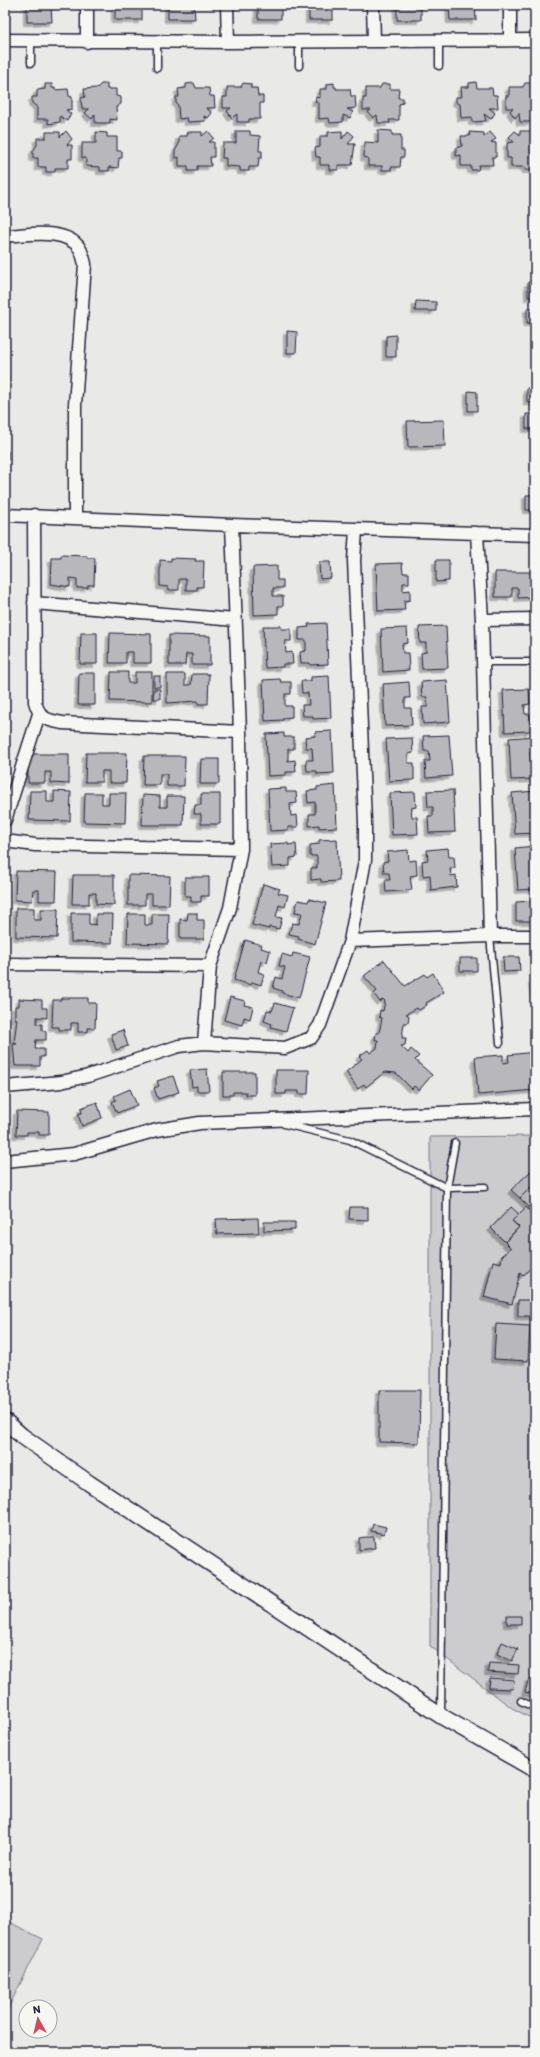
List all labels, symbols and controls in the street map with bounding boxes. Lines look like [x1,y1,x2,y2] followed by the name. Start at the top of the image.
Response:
[18,1999,58,2039] north arrow
[32,2003,41,2017] text: N

